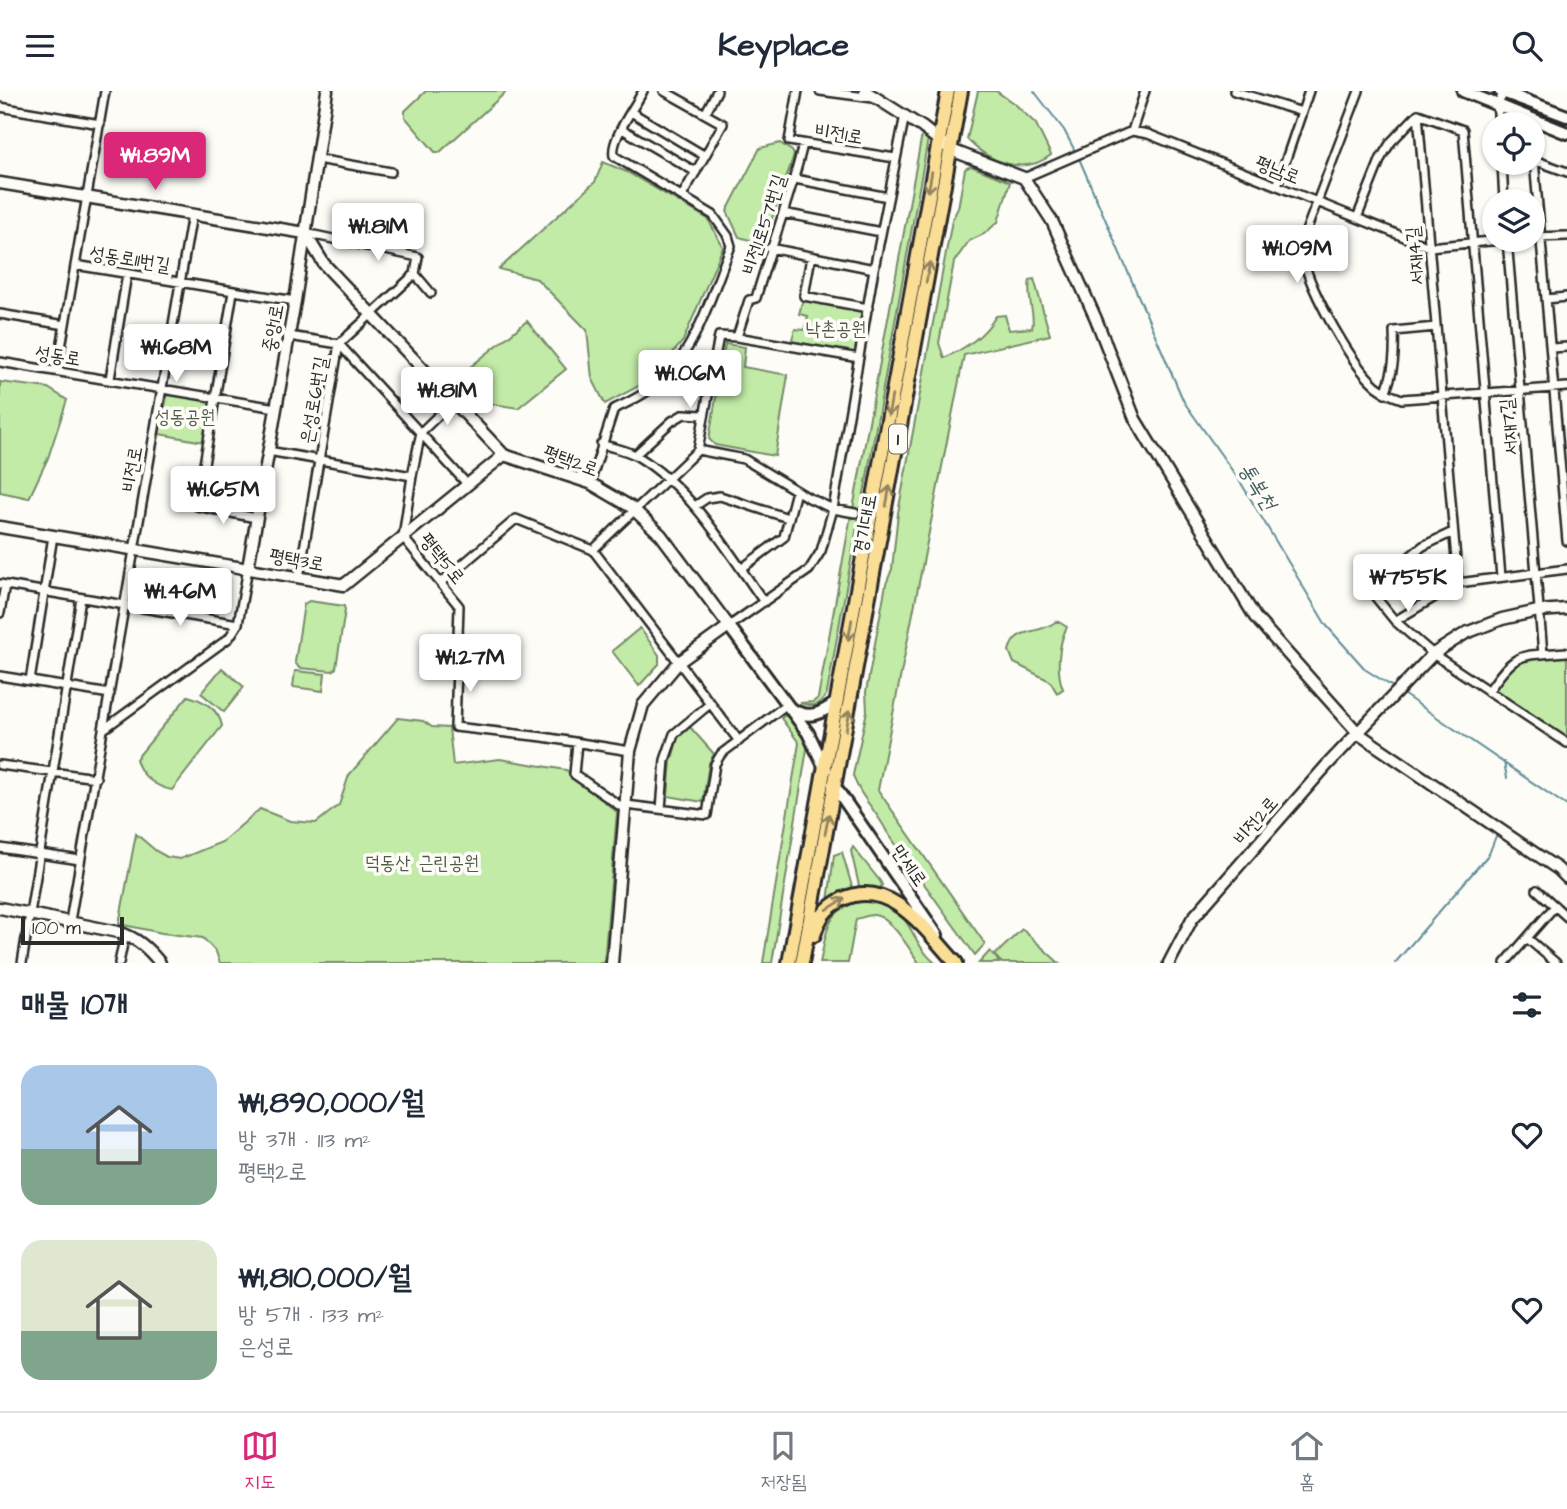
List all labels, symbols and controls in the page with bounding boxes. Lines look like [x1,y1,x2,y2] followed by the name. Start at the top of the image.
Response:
[718,23,849,68] text: Keyplace
[21,27,59,65] icon: menu
[1508,27,1546,65] icon: search
[1482,112,1545,252] map controls
[1482,112,1545,175] button: locate
[813,117,865,152] street label: 비전1로
[98,133,212,192] pin: ₩1.89M
[120,139,190,171] text: ₩1.89M
[1251,149,1304,192] street label: 평남로
[923,170,936,193] one-way arrow
[736,171,793,278] street label: 비전1로57번길
[1482,189,1545,252] button: layers
[321,204,435,263] pin: ₩1.81M
[348,210,408,242] text: ₩1.81M
[1240,225,1354,285] pin: ₩1.09M
[1399,225,1432,286] street label: 서재4길
[1262,232,1332,264] text: ₩1.09M
[87,240,172,279] street label: 성동로11번길
[922,262,935,284] one-way arrow
[256,302,291,354] street label: 중앙1로
[805,316,867,343] park label: 낙촌공원
[119,324,233,384] pin: ₩1.68M
[140,331,212,363] text: ₩1.68M
[33,340,83,373] street label: 성동로
[633,351,747,410] pin: ₩1.06M
[294,354,335,446] street label: 은성로6번길
[654,357,726,389] text: ₩1.06M
[390,367,504,427] pin: ₩1.81M
[417,374,477,406] text: ₩1.81M
[883,394,896,417] one-way arrow
[1494,397,1525,457] street label: 서재7길
[154,404,216,431] park label: 성동공원
[889,425,907,453] road number: 1
[539,439,602,484] street label: 평택2로
[115,444,150,494] street label: 비전로
[1232,457,1284,517] water label: 통복천
[166,467,280,526] pin: ₩1.65M
[186,473,260,505] text: ₩1.65M
[882,485,895,508] one-way arrow
[847,492,884,557] street label: 경기대로
[413,527,471,590] street label: 평택5로
[267,542,326,579] street label: 평택3로
[1359,554,1457,614] pin: ₩755K
[1369,561,1447,593] text: ₩755K
[123,568,237,628] pin: ₩1.46M
[144,575,216,607] text: ₩1.46M
[843,618,856,641] one-way arrow
[413,635,527,694] pin: ₩1.27M
[435,641,505,673] text: ₩1.27M
[841,709,855,732] one-way arrow
[1227,791,1285,851] street label: 비전2로
[821,813,835,835] one-way arrow
[885,839,933,892] street label: 만세로
[365,850,479,877] park label: 덕동산 근린공원
[825,897,845,911] one-way arrow
[21,914,124,946] scale bar
[32,915,81,942] text: 100 m
[21,984,128,1026] text: 매물 10개
[1508,986,1546,1024] icon: filters
[238,1082,425,1124] text: ₩1,890,000/월
[77,1093,161,1177] icon: home
[1508,1116,1546,1154] icon: heart
[238,1124,371,1156] text: 방 3개 · 113 m²
[238,1156,307,1188] text: 평택2로
[238,1257,412,1299] text: ₩1,810,000/월
[77,1268,161,1352] icon: home
[1508,1291,1546,1329] icon: heart
[238,1299,384,1331] text: 방 5개 · 133 m²
[238,1331,294,1363] text: 은성로
[241,1427,279,1496] tab: 지도
[761,1427,806,1496] tab: 저장됨
[1288,1427,1326,1496] tab: 홈

